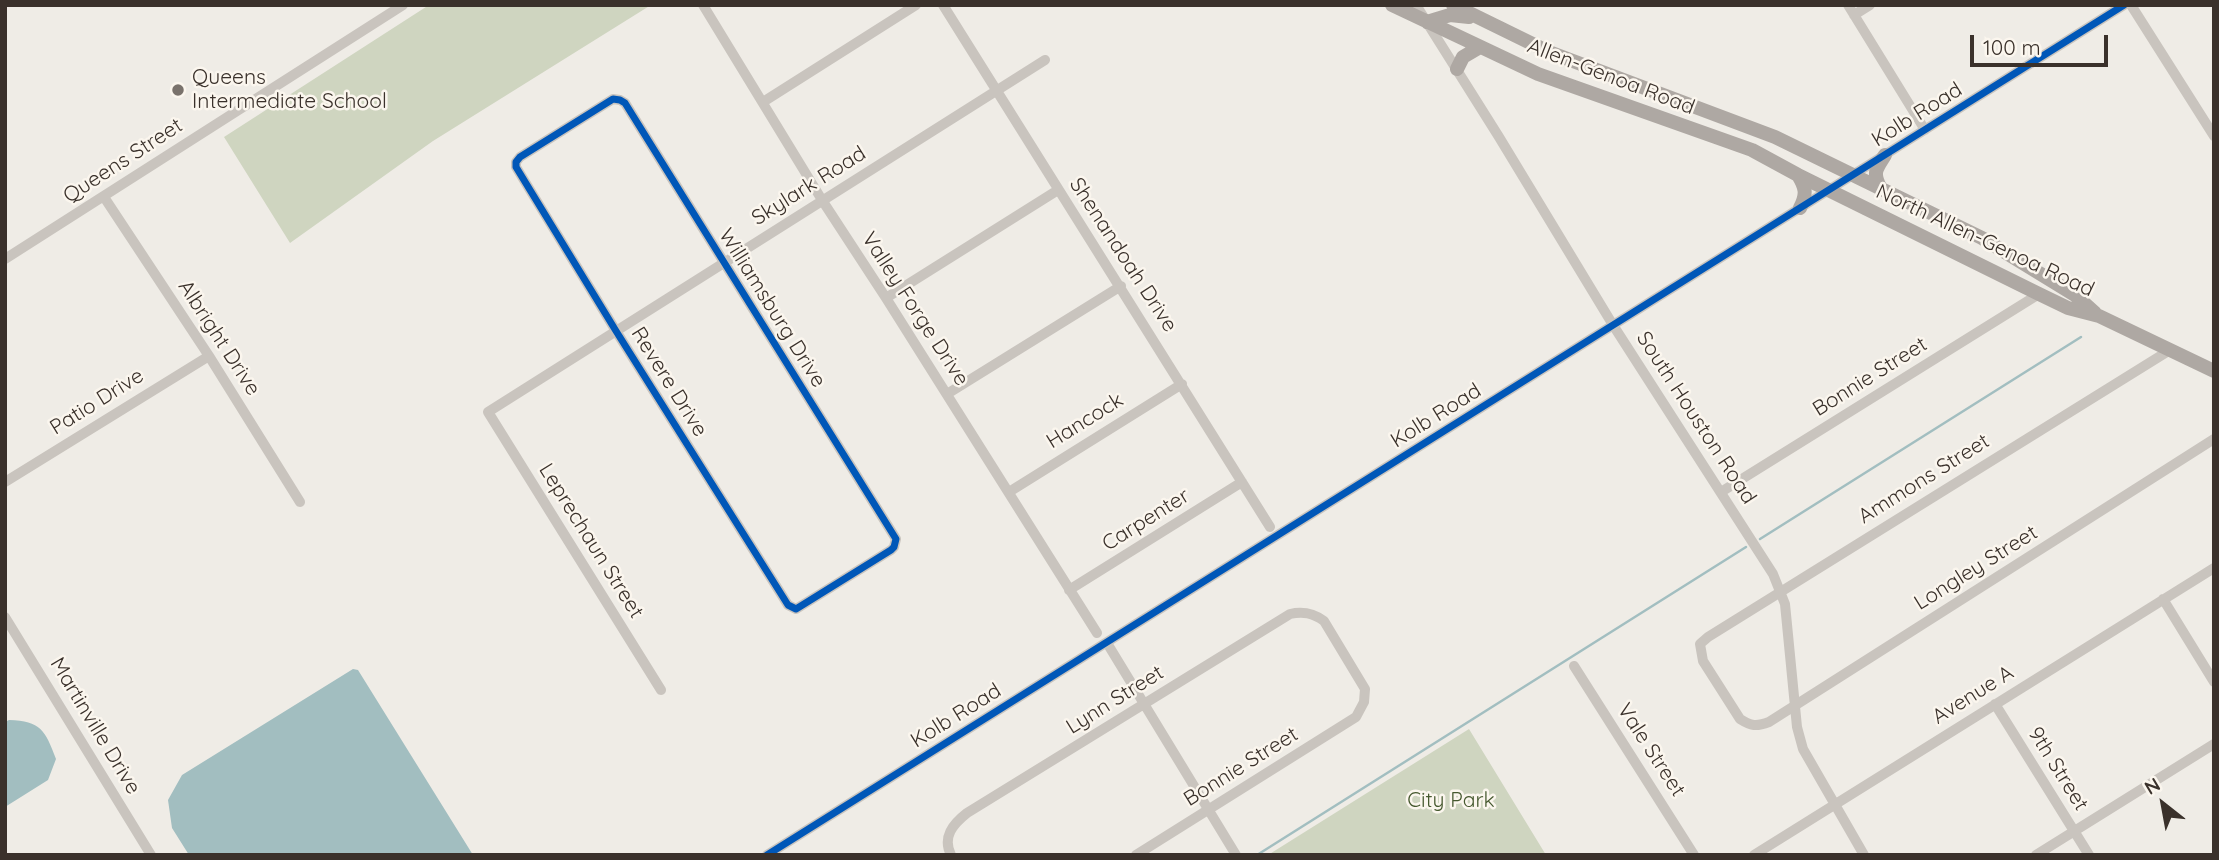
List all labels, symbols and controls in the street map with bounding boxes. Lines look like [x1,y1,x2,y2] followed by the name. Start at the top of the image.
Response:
[1974,21,2112,65] scale bar
[1524,34,1698,120] street label: Allen-Genoa Road
[1983,34,2041,60] text: 100 m
[192,65,387,115] place label: Queens Intermediate School
[1867,77,1967,153] street label: Kolb Road
[170,82,186,98] marker: Queens Intermediate School
[59,113,187,209] street label: Queens Street
[747,141,871,231] street label: Skylark Road
[1064,173,1182,337] street label: Shenandoah Drive
[1872,179,2098,303] street label: North Allen-Genoa Road
[713,224,831,392] street label: Williamsburg Drive
[856,227,974,391] street label: Valley Forge Drive
[172,276,266,400] street label: Albright Drive
[625,323,713,441] street label: Revere Drive
[1631,327,1761,509] street label: South Houston Road
[1808,332,1932,422] street label: Bonnie Street
[45,363,149,441] street label: Patio Drive
[1386,378,1486,454] street label: Kolb Road
[1042,388,1128,454] street label: Hancock
[1854,429,1994,529] street label: Ammons Street
[533,459,649,623] street label: Leprechaun Street
[1098,483,1194,557] street label: Carpenter
[1910,520,2042,616] street label: Longley Street
[44,653,146,799] street label: Martinville Drive
[1062,660,1168,740] street label: Lynn Street
[1928,660,2018,730] street label: Avenue A
[906,678,1006,754] street label: Kolb Road
[1612,699,1690,801] street label: Vale Street
[1179,722,1303,812] street label: Bonnie Street
[2022,723,2094,815] street label: 9th Street
[2128,769,2198,839] north arrow
[2140,772,2164,800] text: N
[1407,788,1495,814] park label: City Park

